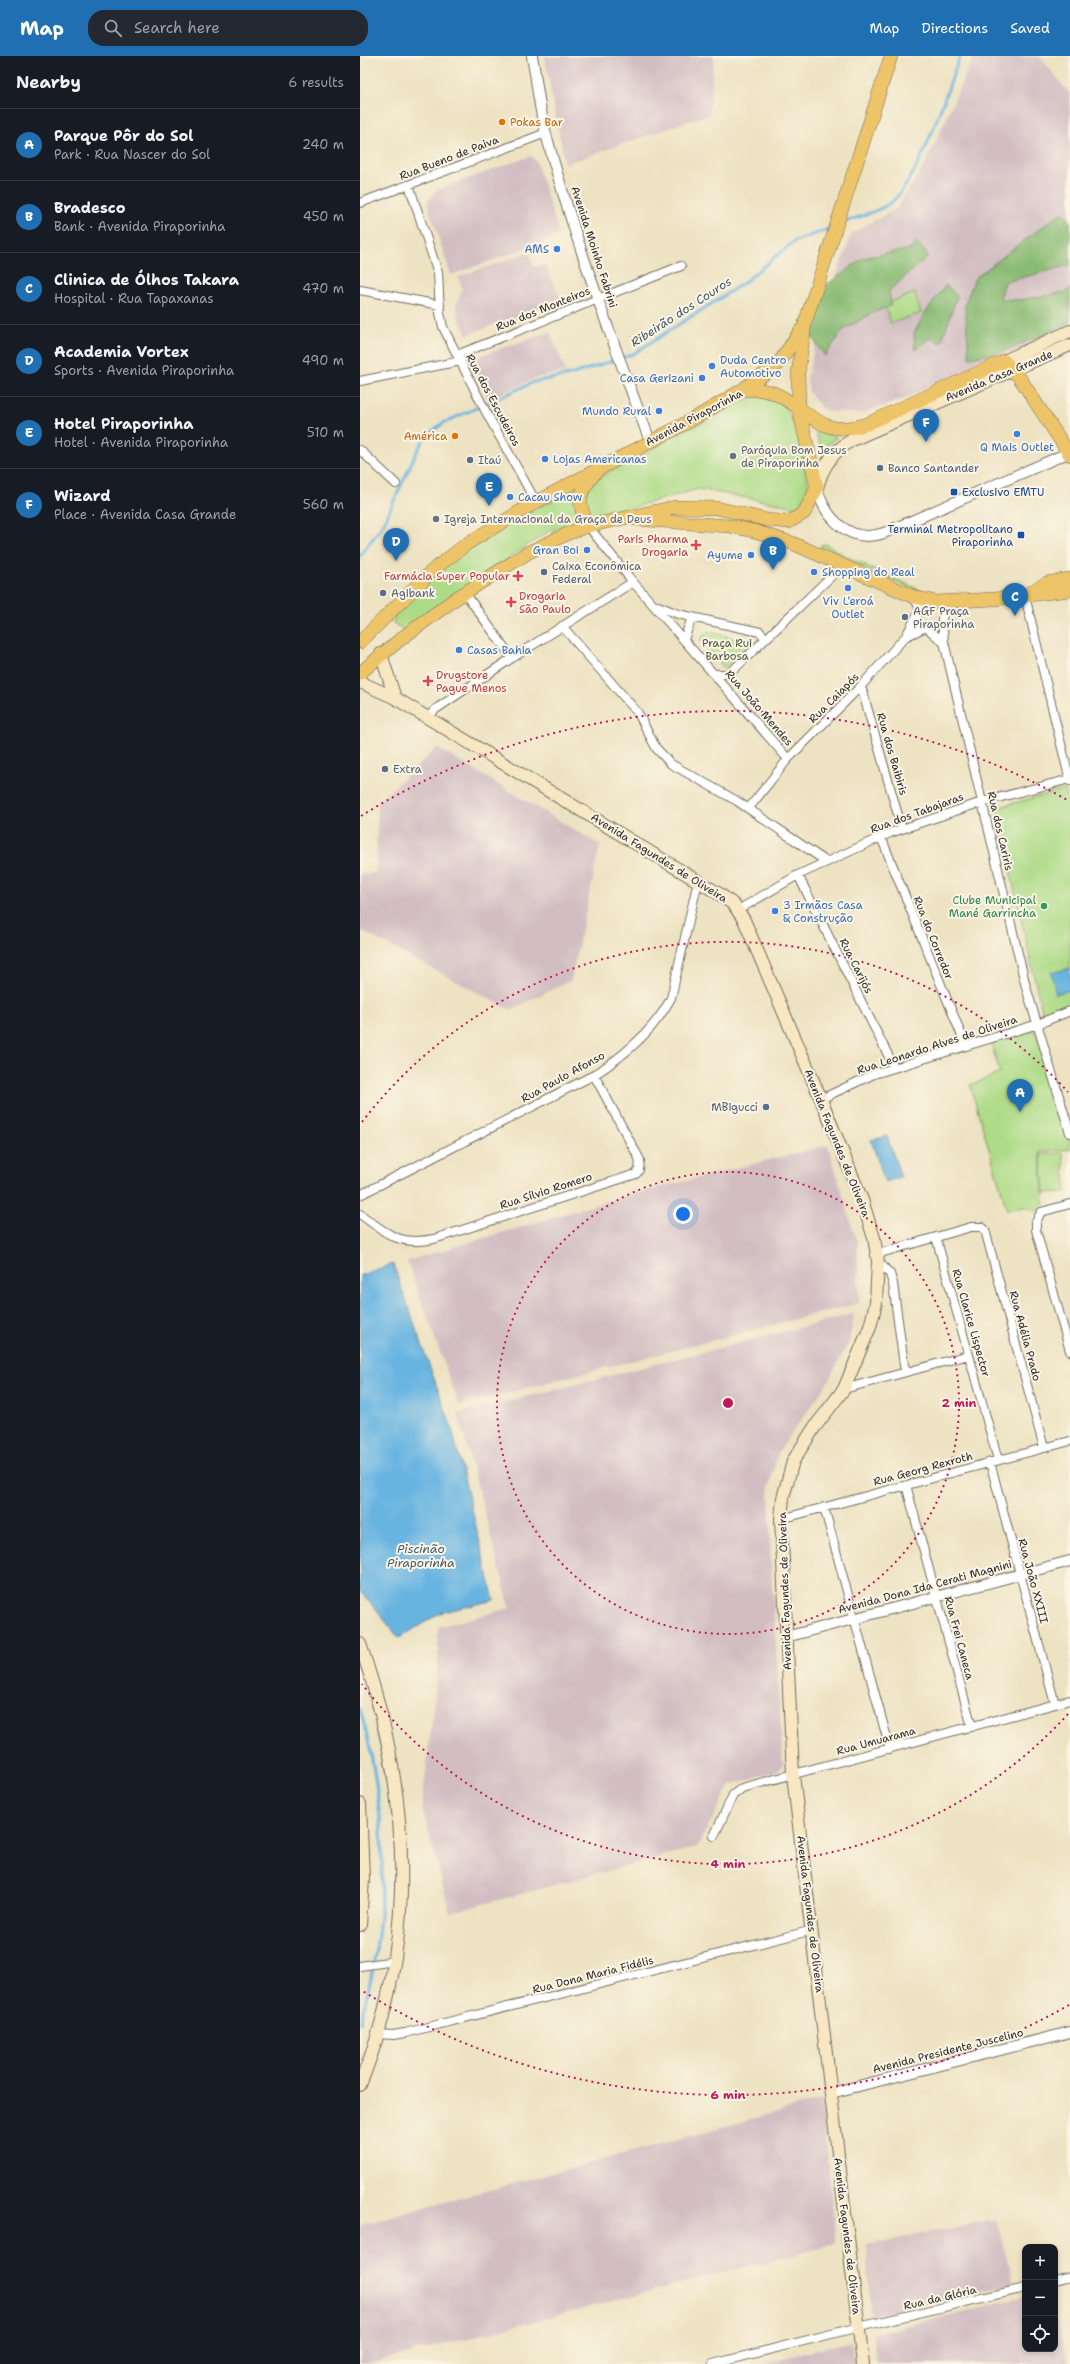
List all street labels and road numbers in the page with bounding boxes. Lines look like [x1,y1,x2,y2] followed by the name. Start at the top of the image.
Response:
[397,132,501,184] street label: Rua Bueno de Paiva
[567,184,621,310] street label: Avenida Moinho Fabrini
[494,283,592,335] street label: Rua dos Monteiros
[943,347,1055,405] street label: Avenida Casa Grande
[462,351,524,449] street label: Rua dos Escudeiros
[643,386,745,450] street label: Avenida Piraporinha
[722,667,796,749] street label: Rua João Mendes
[806,670,862,726] street label: Rua Caiapós
[873,711,911,797] street label: Rua dos Baibiris
[868,789,966,837] street label: Rua dos Tabajaras
[984,790,1016,872] street label: Rua dos Cariris
[588,810,730,906] street label: Avenida Fagundes de Oliveira
[909,894,957,982] street label: Rua do Corredor
[836,936,876,996] street label: Rua Carijós
[855,1012,1019,1078] street label: Rua Leonardo Alves de Oliveira
[518,1048,608,1106] street label: Rua Paulo Afonso
[800,1067,874,1219] street label: Avenida Fagundes de Oliveira
[498,1169,594,1213] street label: Rua Sílvio Romero
[948,1267,994,1379] street label: Rua Clarice Lispector
[1006,1289,1044,1383] street label: Rua Adélia Prado
[872,1448,975,1489] street label: Rua Georg Rexroth
[775,1512,795,1670] street label: Avenida Fagundes de Oliveira
[1014,1537,1052,1625] street label: Rua João XXIII
[836,1557,1014,1617] street label: Avenida Dona Ida Cerati Magnini
[941,1595,977,1682] street label: Rua Frei Caneca
[835,1723,917,1759] street label: Rua Umuarama
[793,1835,827,1994] street label: Avenida Fagundes de Oliveira
[531,1953,655,1997] street label: Rua Dona Maria Fidélis
[871,2025,1025,2077] street label: Avenida Presidente Juscelino
[830,2157,864,2316] street label: Avenida Fagundes de Oliveira
[902,2282,978,2314] street label: Rua da Glória

